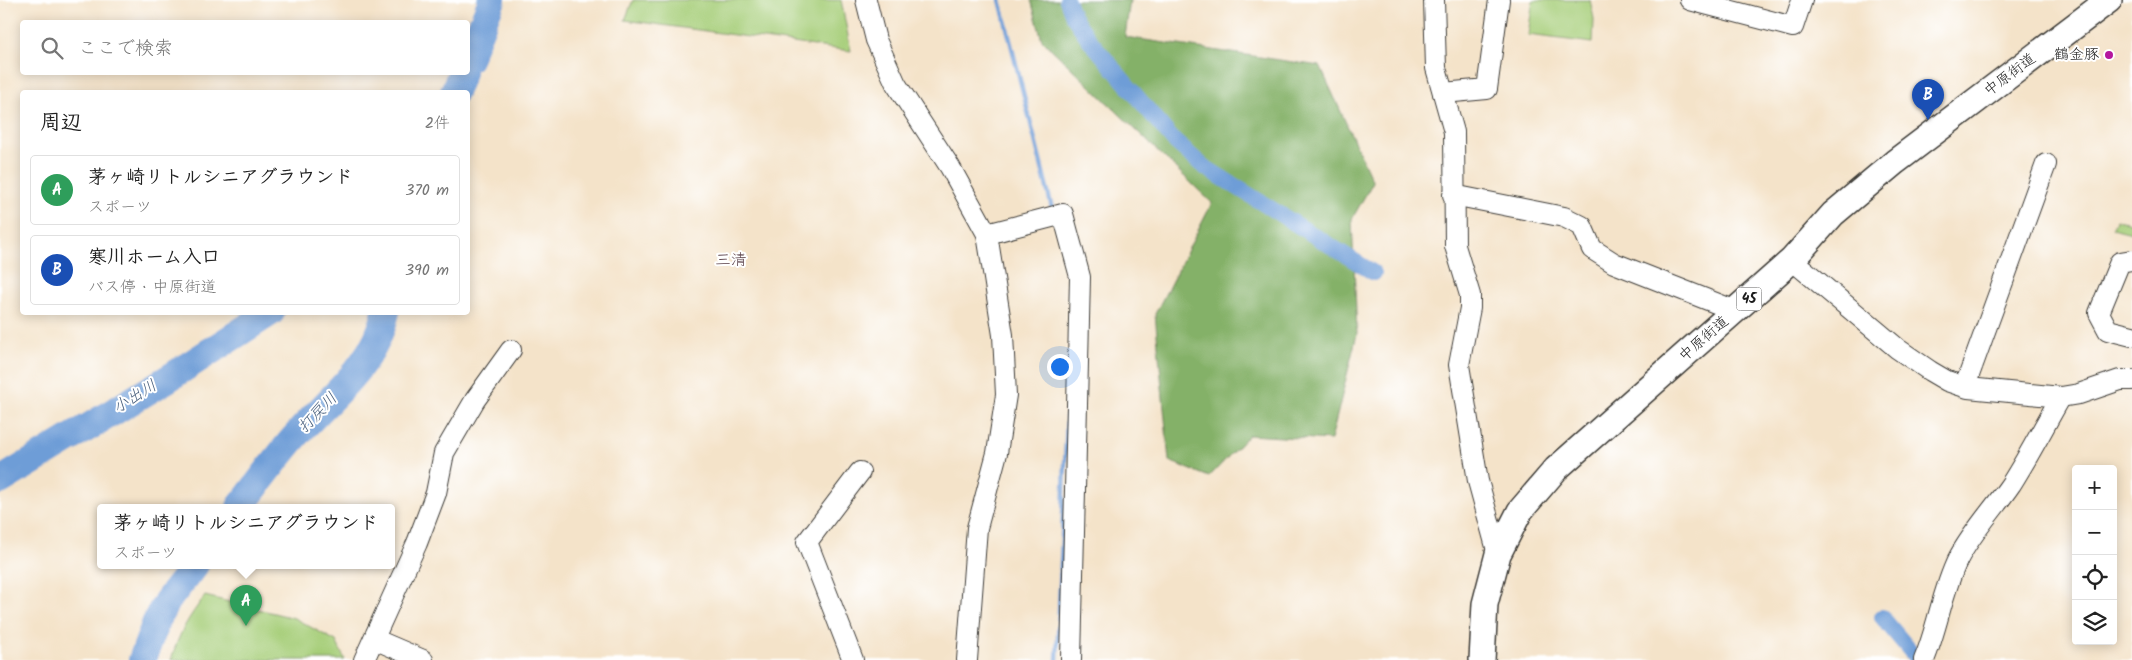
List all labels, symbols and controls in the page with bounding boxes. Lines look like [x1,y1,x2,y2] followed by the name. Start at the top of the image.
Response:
[20,20,470,75] search box
[38,34,66,62] icon: search
[78,34,173,64] text: ここで検索
[2054,43,2099,67] place label: 鶴金豚
[1979,47,2041,103] street label: 中原街道
[2103,49,2115,61] marker: 鶴金豚
[1912,79,1944,120] pin: B
[40,107,82,140] text: 周辺
[425,111,450,136] text: 2件
[88,163,353,193] text: 茅ヶ崎リトルシニアグラウンド
[52,178,62,203] text: A
[405,178,449,203] text: 370 m
[88,195,152,220] text: スポーツ
[88,243,220,273] text: 寒川ホーム入口
[715,248,747,273] district label: 三清
[52,258,62,283] text: B
[405,258,449,283] text: 390 m
[88,275,217,300] text: バス停 · 中原街道
[1736,288,1762,310] road number: 45
[1673,310,1735,368] street label: 中原街道
[1047,354,1073,380] your location
[108,374,162,420] water label: 小出川
[292,387,344,439] water label: 打戻川
[2072,465,2117,645] map controls
[2072,465,2117,510] button: +
[97,504,395,569] popup
[113,509,379,539] text: 茅ヶ崎リトルシニアグラウンド
[2072,510,2117,555] button: −
[113,541,177,566] text: スポーツ
[2072,555,2117,600] button: locate
[230,585,262,626] pin: A
[2072,600,2117,645] button: layers

